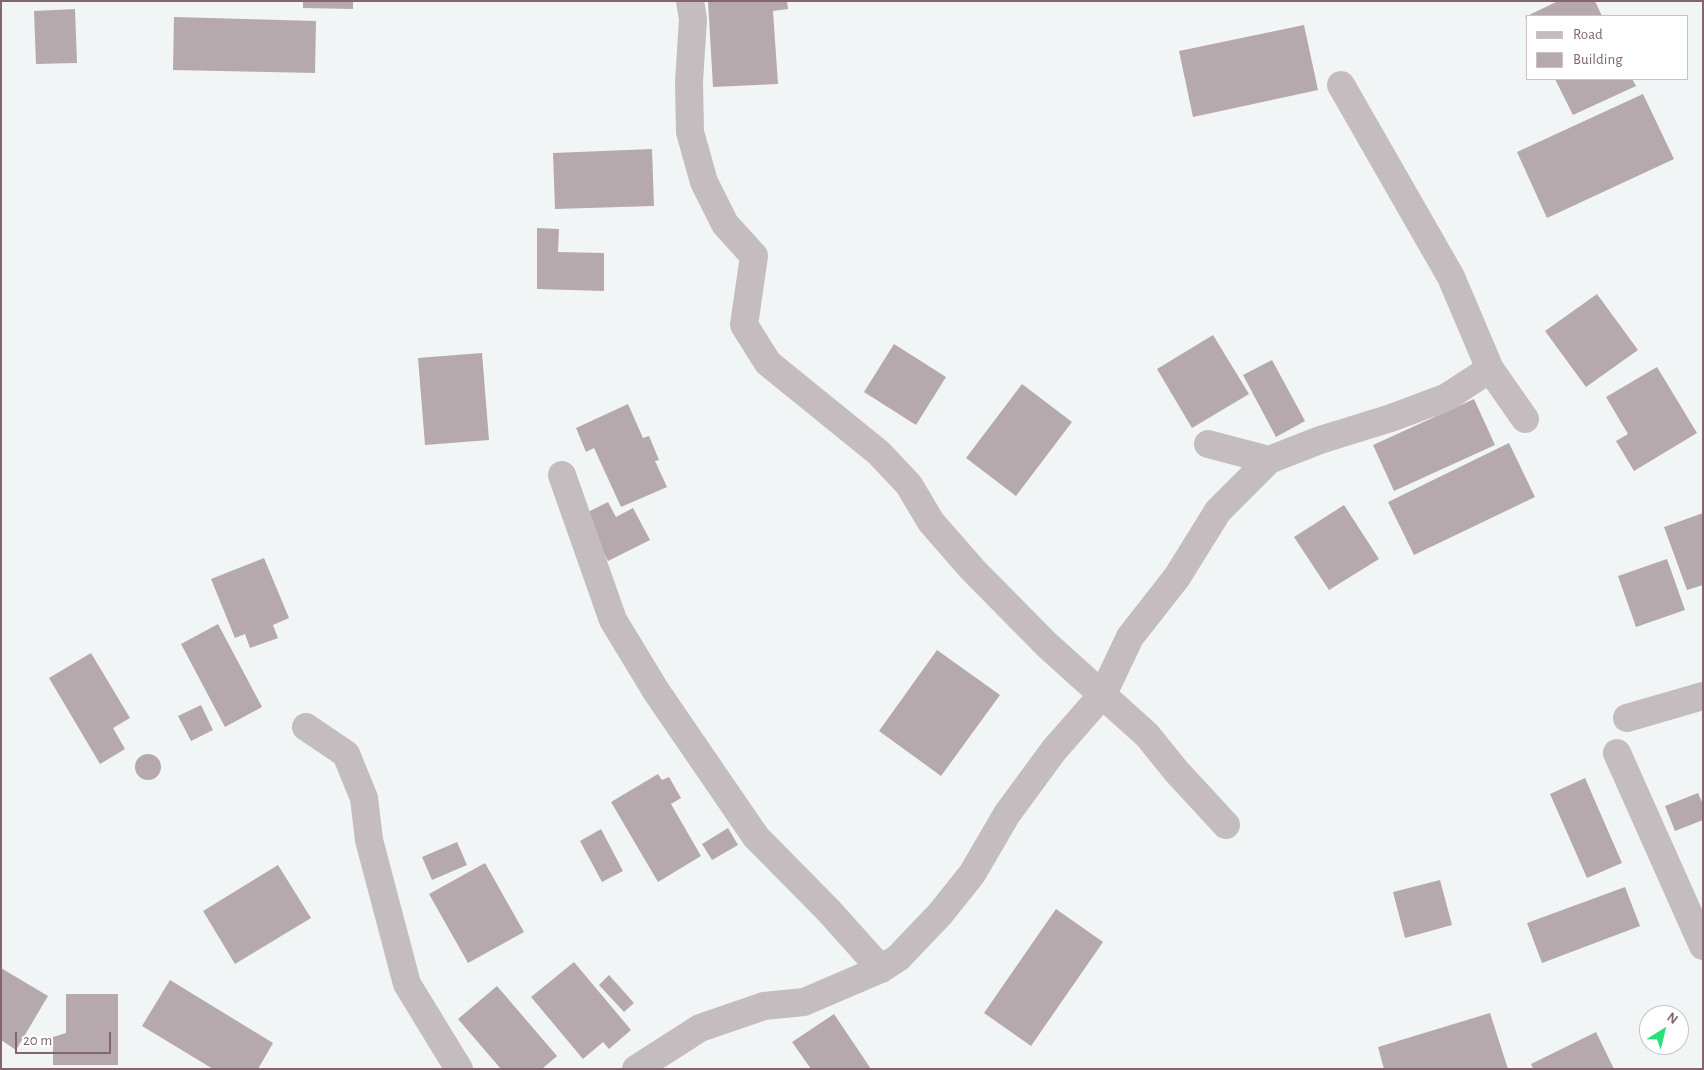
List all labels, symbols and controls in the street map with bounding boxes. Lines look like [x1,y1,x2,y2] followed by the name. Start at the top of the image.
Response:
[1526,15,1689,80] legend
[1573,27,1603,42] text: Road
[1573,52,1623,67] text: Building
[1639,1005,1689,1055] north arrow
[1664,1010,1680,1027] text: N
[18,1022,114,1054] scale bar
[23,1033,52,1048] text: 20 m

